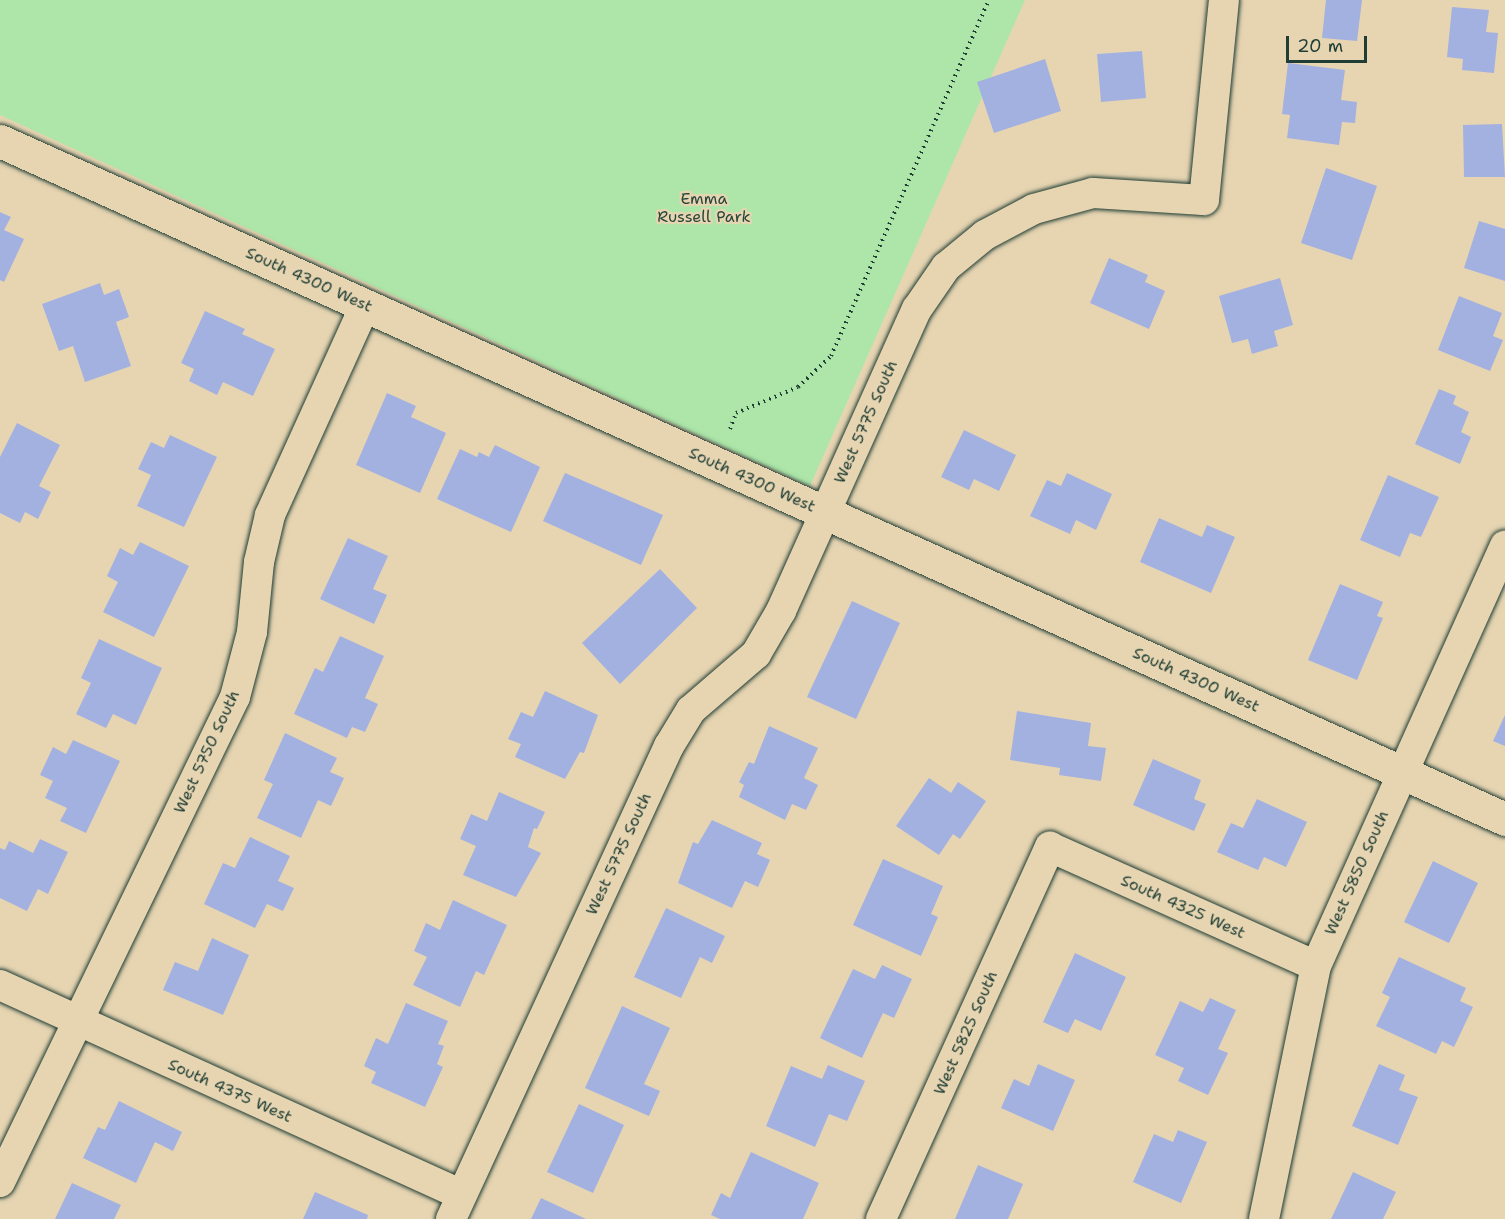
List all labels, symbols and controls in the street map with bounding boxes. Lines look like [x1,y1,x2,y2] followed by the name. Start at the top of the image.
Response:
[1289,24,1370,62] scale bar
[1297,34,1343,58] text: 20 m
[657,189,751,227] park label: Emma Russell Park
[243,243,375,317] street label: South 4300 West
[830,357,902,487] street label: West 5775 South
[686,443,818,517] street label: South 4300 West
[1130,643,1262,717] street label: South 4300 West
[170,687,244,817] street label: West 5750 South
[582,790,656,918] street label: West 5775 South
[1321,808,1393,938] street label: West 5850 South
[1118,871,1248,943] street label: South 4325 West
[930,968,1002,1098] street label: West 5825 South
[165,1055,295,1127] street label: South 4375 West

